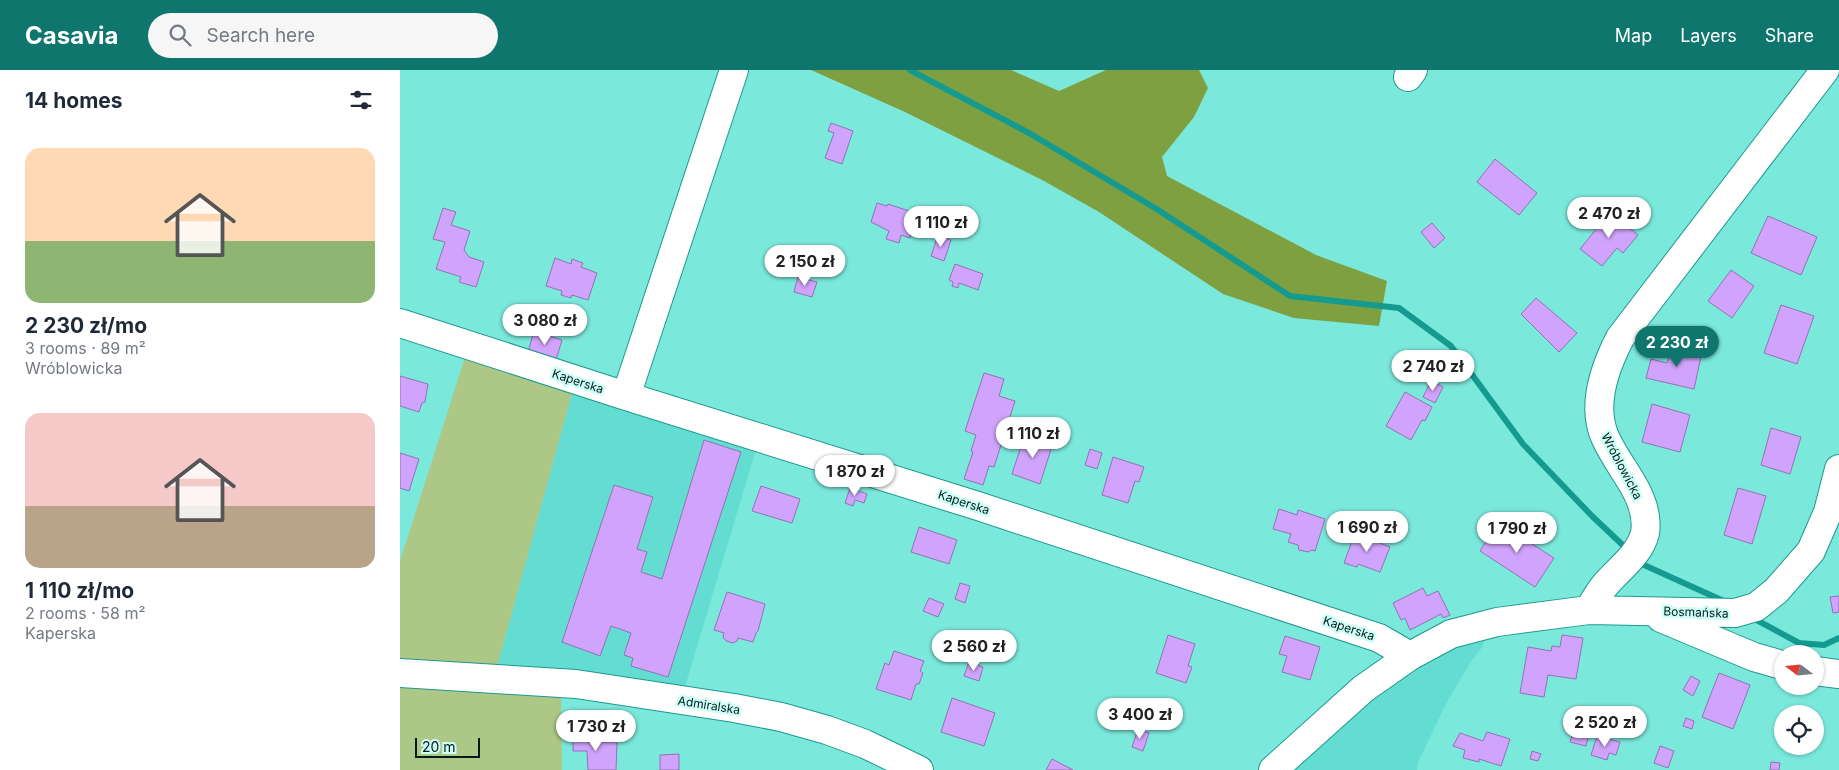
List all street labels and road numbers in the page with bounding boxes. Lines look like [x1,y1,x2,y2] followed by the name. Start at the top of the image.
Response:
[550,366,606,396] street label: Kaperska
[1598,430,1646,502] street label: Wróblowicka
[936,487,992,517] street label: Kaperska
[1663,603,1729,621] street label: Bosmańska
[1321,613,1377,643] street label: Kaperska
[677,693,741,717] street label: Admiralska

